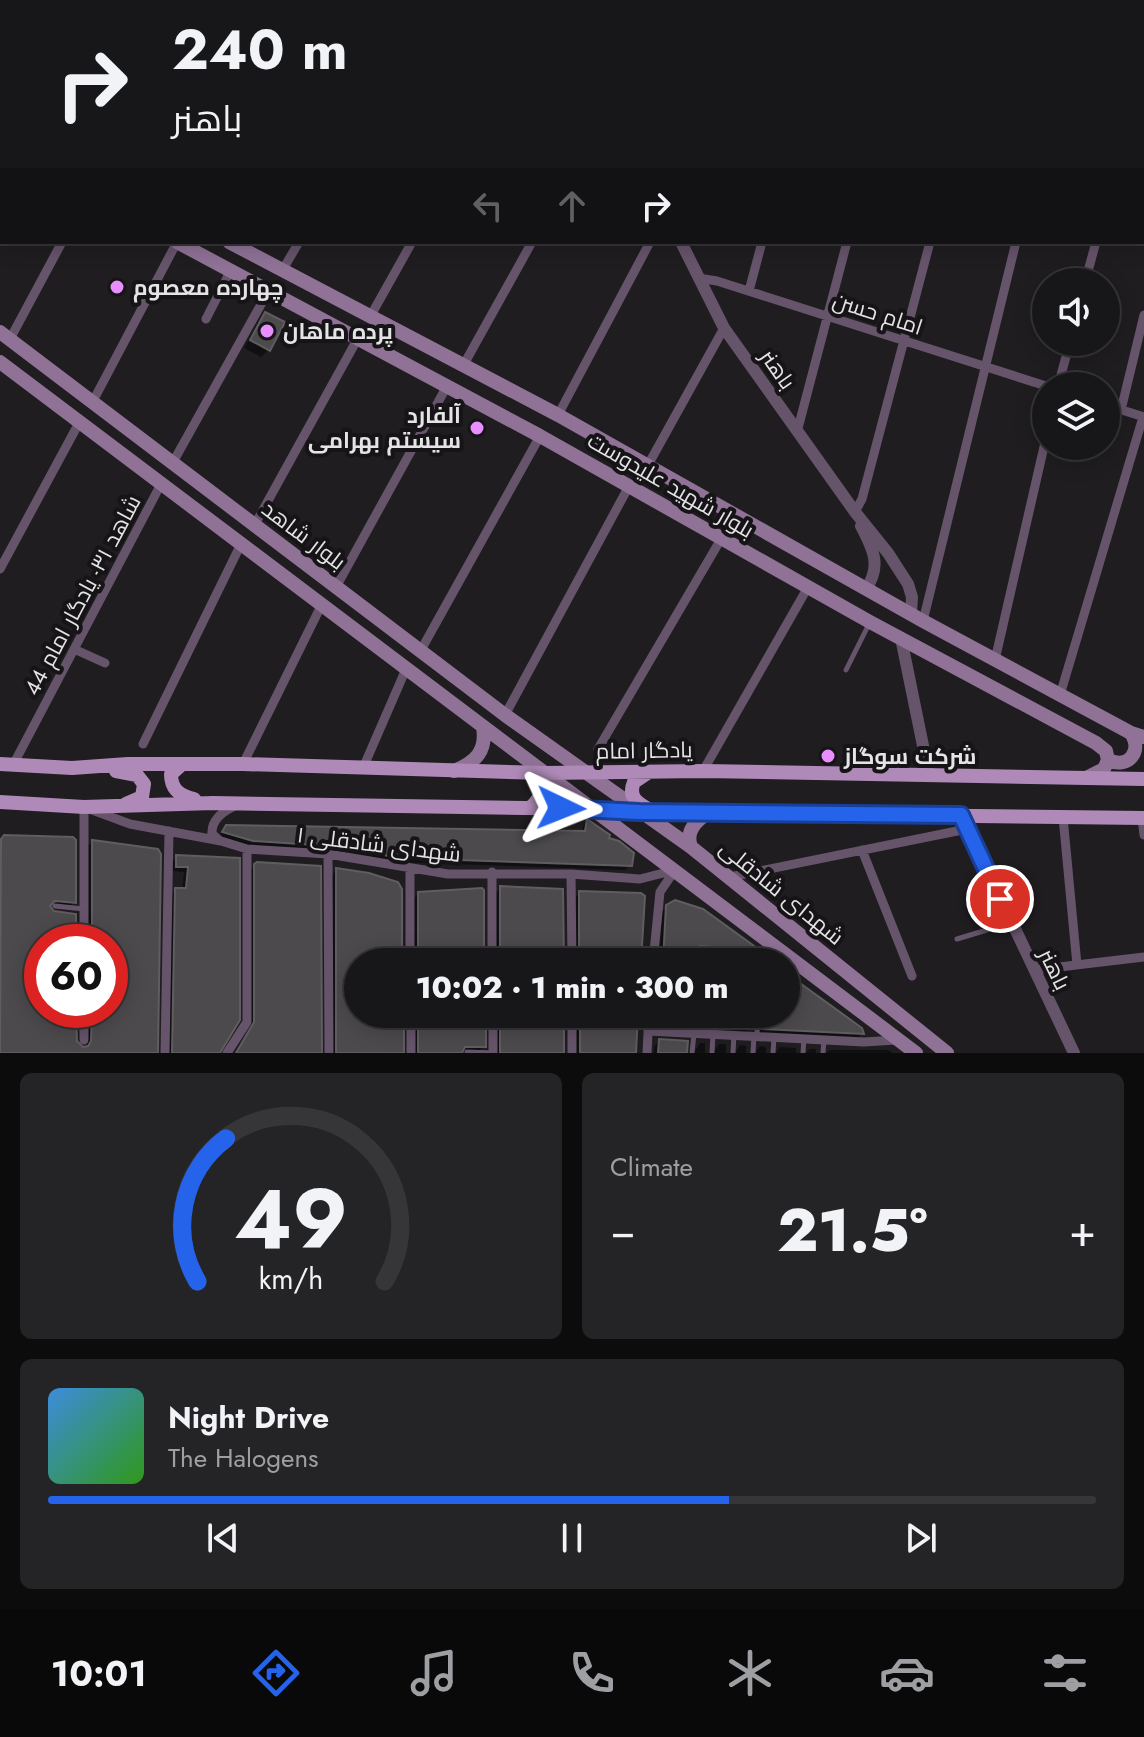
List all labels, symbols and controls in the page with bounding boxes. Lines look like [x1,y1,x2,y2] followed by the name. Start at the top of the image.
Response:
[172,9,348,90] text: 240 m
[40,32,144,136] icon: right
[172,92,242,144] text: باهنر
[466,184,510,228] icon: left
[550,184,594,228] icon: ahead
[634,184,678,228] icon: right
[1032,268,1120,460] map controls
[1032,268,1120,356] button: sound
[133,271,284,303] place label: چهارده معصوم
[108,278,126,296] marker: چهارده معصوم
[829,283,927,343] street label: امام حسن
[283,315,393,347] place label: پرده ماهان
[258,322,276,340] marker: پرده ماهان
[751,341,803,396] street label: باهنر
[1032,372,1120,460] button: layers
[308,399,461,456] place label: آلفارد سیستم بهرامی
[468,419,486,437] marker: آلفارد سیستم بهرامی
[582,424,760,546] street label: بلوار شهید علیدوست
[16,489,148,701] street label: شاهد ۳۱- یادگار امام 44
[255,493,353,577] street label: بلوار شاهد
[595,733,693,767] street label: یادگار امام
[843,740,976,772] place label: شرکت سوگاز
[819,747,837,765] marker: شرکت سوگاز
[519,766,603,850] position arrow
[295,818,463,870] street label: شهدای شادقلی ۱
[713,832,851,952] street label: شهدای شادقلی
[966,865,1034,933] pin
[978,877,1022,921] icon: arrive
[24,924,128,1028] speed limit sign: 60
[1030,941,1079,995] street label: باهنر
[416,966,728,1009] text: 10:02 · 1 min · 300 m
[610,1148,693,1186] text: Climate
[234,1159,348,1279] text: 49
[777,1187,928,1274] text: 21.5°
[610,1199,636,1263] text: −
[1069,1199,1096,1263] text: +
[259,1258,323,1300] text: km/h
[168,1396,329,1439] text: Night Drive
[168,1439,319,1477] text: The Halogens
[201,1516,245,1560] icon: previous
[550,1516,594,1560] icon: pause
[899,1516,943,1560] icon: next
[248,1645,304,1701] icon: directions
[406,1645,462,1701] icon: music
[564,1645,620,1701] icon: phone
[722,1645,778,1701] icon: climate
[879,1645,935,1701] icon: car
[1037,1645,1093,1701] icon: filters
[51,1647,147,1699] text: 10:01

